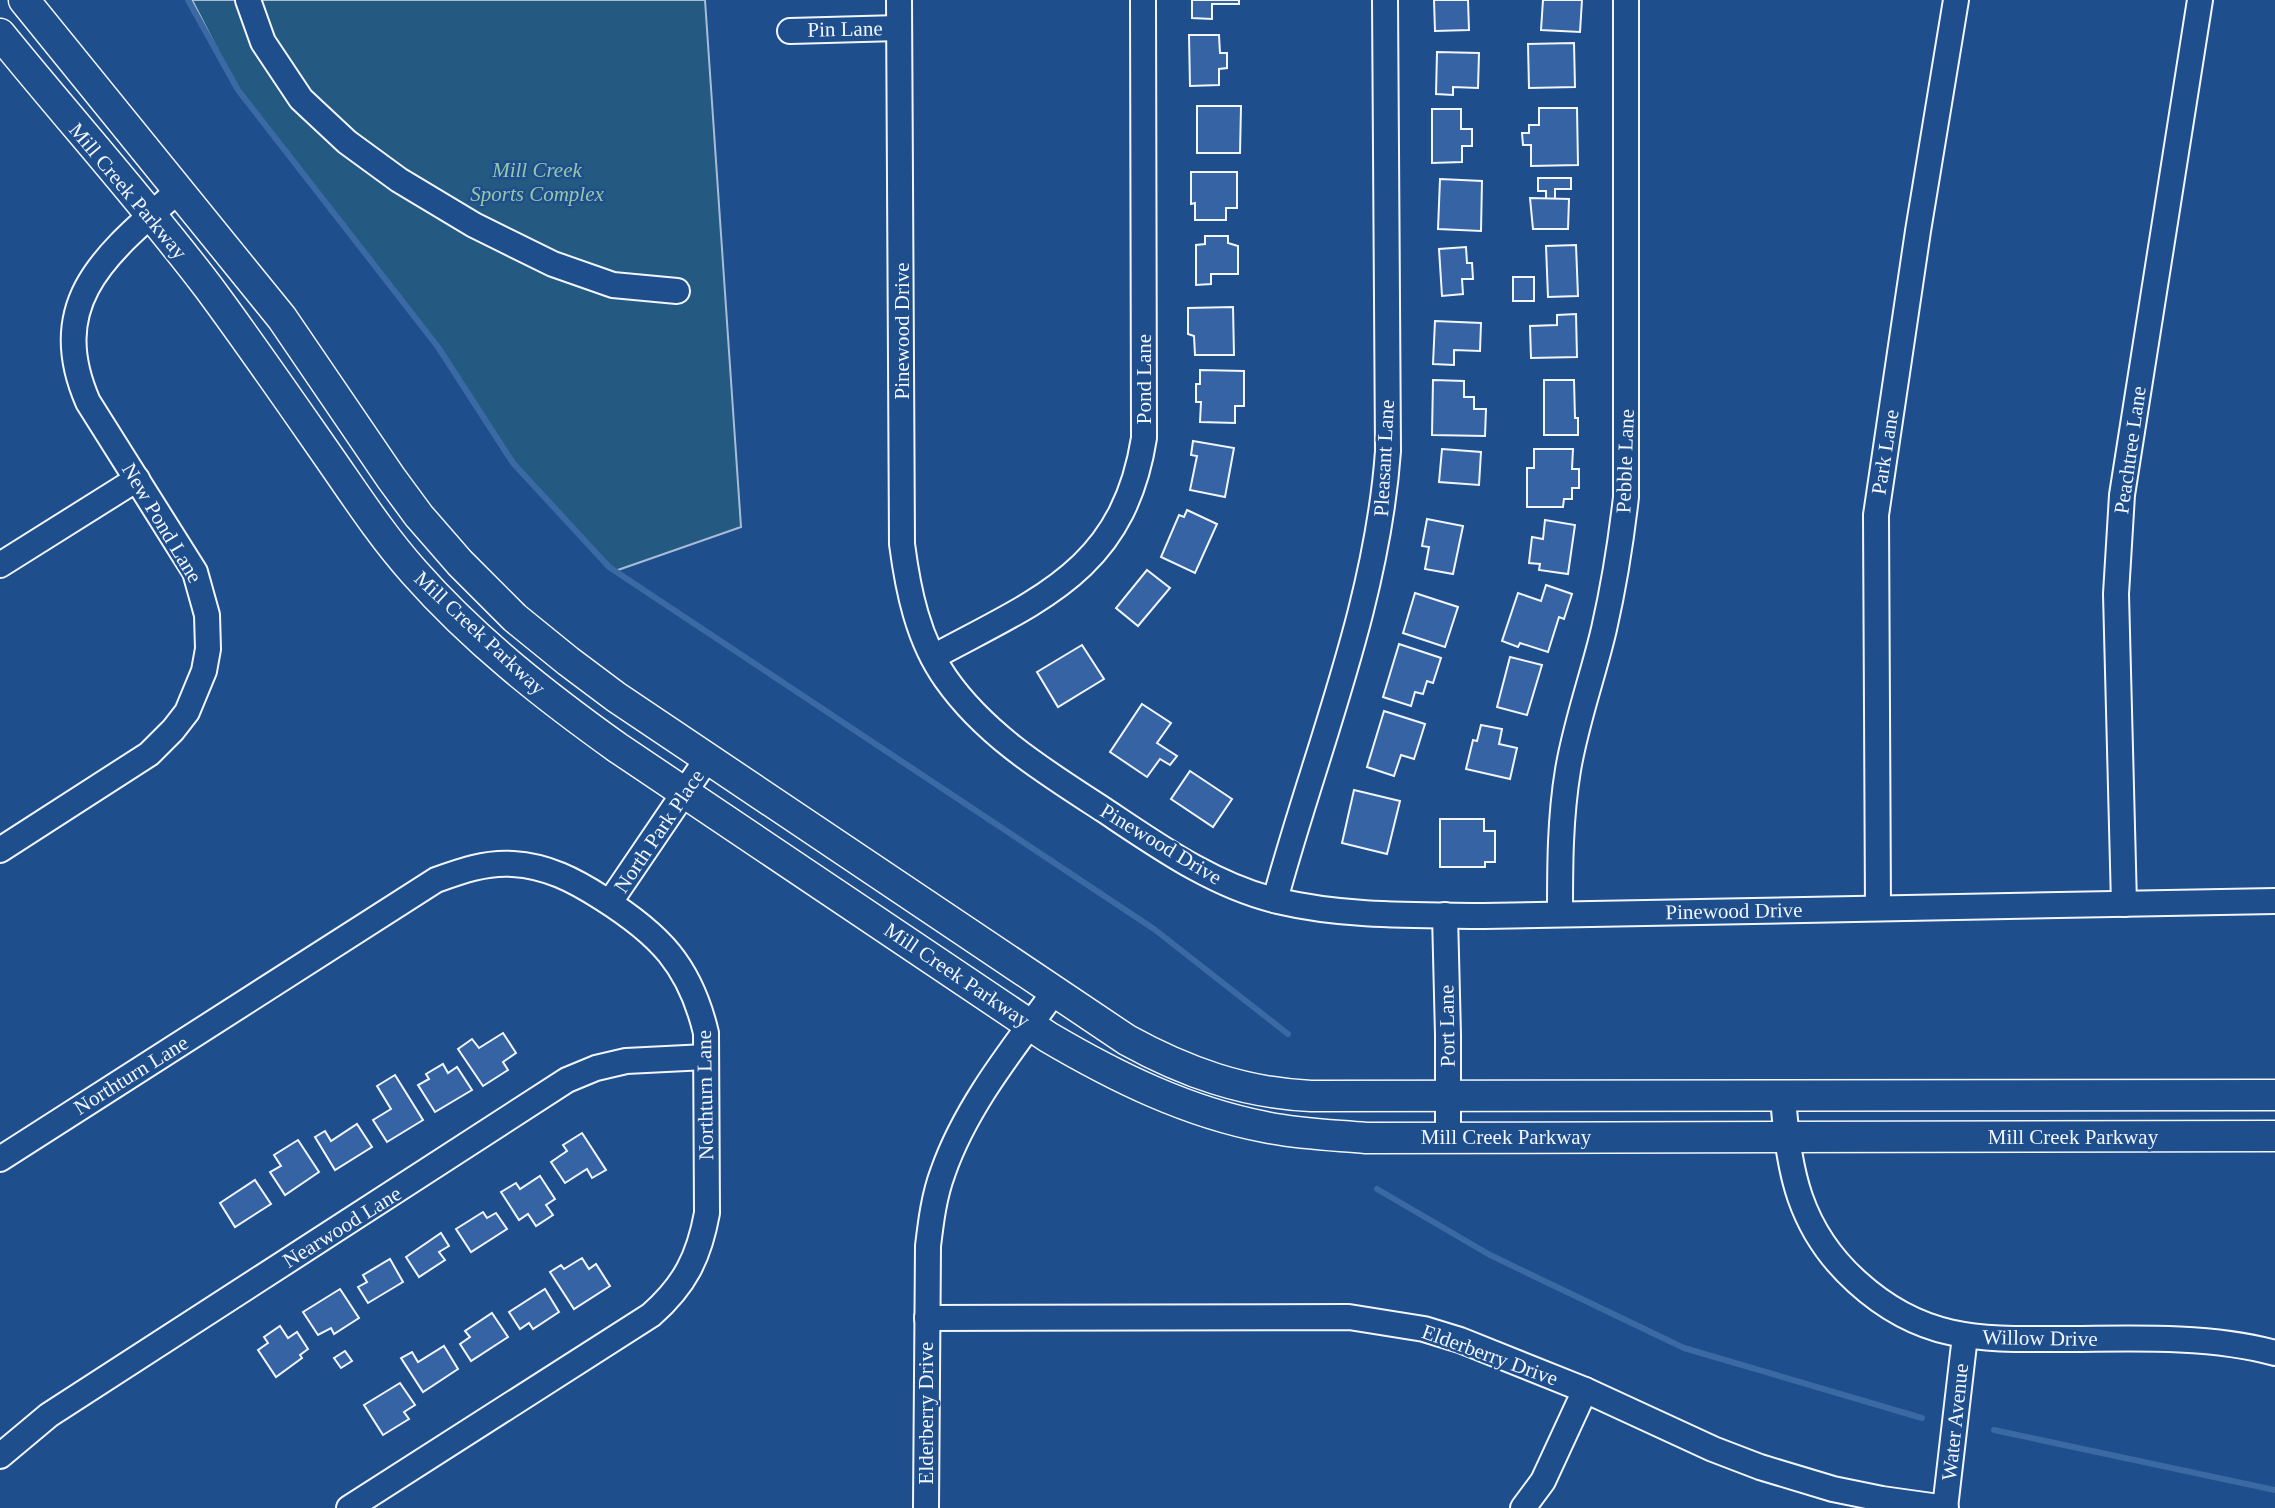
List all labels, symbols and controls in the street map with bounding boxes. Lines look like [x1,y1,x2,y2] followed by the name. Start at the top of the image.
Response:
[807,16,883,42] street label: Pin Lane
[64,118,192,264] street label: Mill Creek Parkway
[470,158,604,206] park label: Mill Creek Sports Complex
[890,262,914,400] street label: Pinewood Drive
[1132,334,1156,424] street label: Pond Lane
[2109,385,2151,515] street label: Peachtree Lane
[1369,399,1399,517] street label: Pleasant Lane
[1611,408,1639,514] street label: Pebble Lane
[1866,408,1904,496] street label: Park Lane
[117,459,207,587] street label: New Pond Lane
[410,566,551,700] street label: Mill Creek Parkway
[609,765,709,897] street label: North Park Place
[1096,798,1226,890] street label: Pinewood Drive
[1665,898,1803,924] street label: Pinewood Drive
[880,917,1035,1033] street label: Mill Creek Parkway
[1434,985,1460,1067] street label: Port Lane
[69,1030,193,1120] street label: Northturn Lane
[692,1030,718,1160] street label: Northturn Lane
[1421,1125,1592,1149] street label: Mill Creek Parkway
[1988,1125,2159,1149] street label: Mill Creek Parkway
[279,1181,405,1273] street label: Nearwood Lane
[1419,1319,1561,1391] street label: Elderberry Drive
[1982,1325,2098,1351] street label: Willow Drive
[914,1342,938,1484] street label: Elderberry Drive
[1937,1362,1973,1482] street label: Water Avenue

